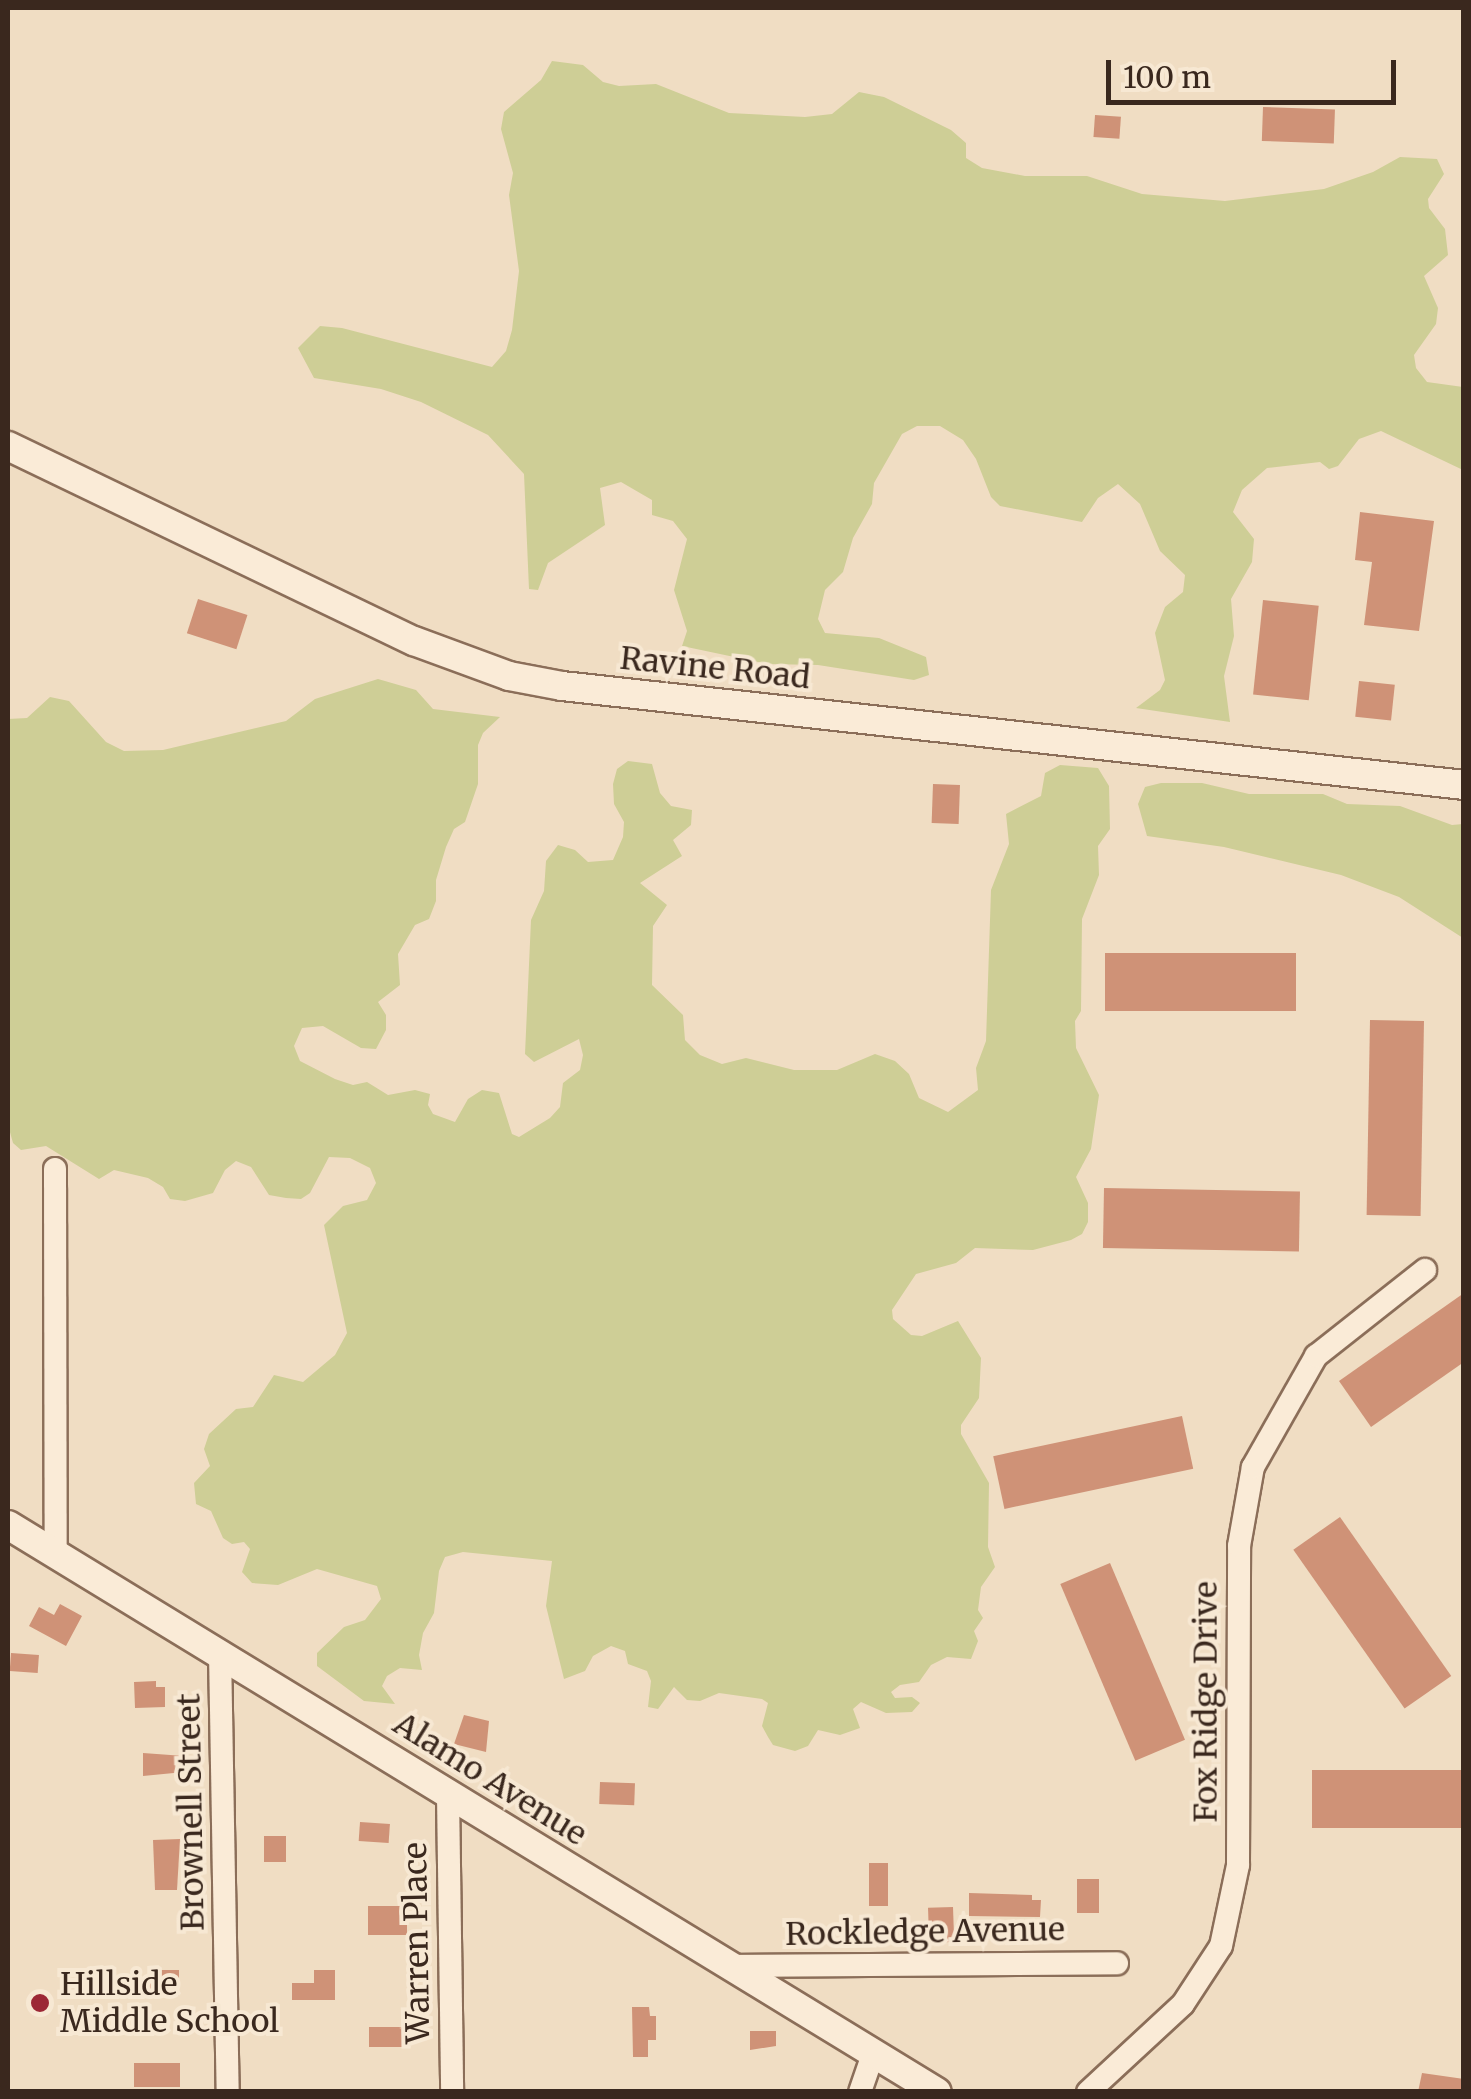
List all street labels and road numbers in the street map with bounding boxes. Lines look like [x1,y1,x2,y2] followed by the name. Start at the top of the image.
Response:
[618,639,812,697] street label: Ravine Road
[1187,1581,1225,1823] street label: Fox Ridge Drive
[170,1693,212,1931] street label: Brownell Street
[386,1704,594,1854] street label: Alamo Avenue
[396,1842,438,2044] street label: Warren Place
[785,1910,1065,1954] street label: Rockledge Avenue

